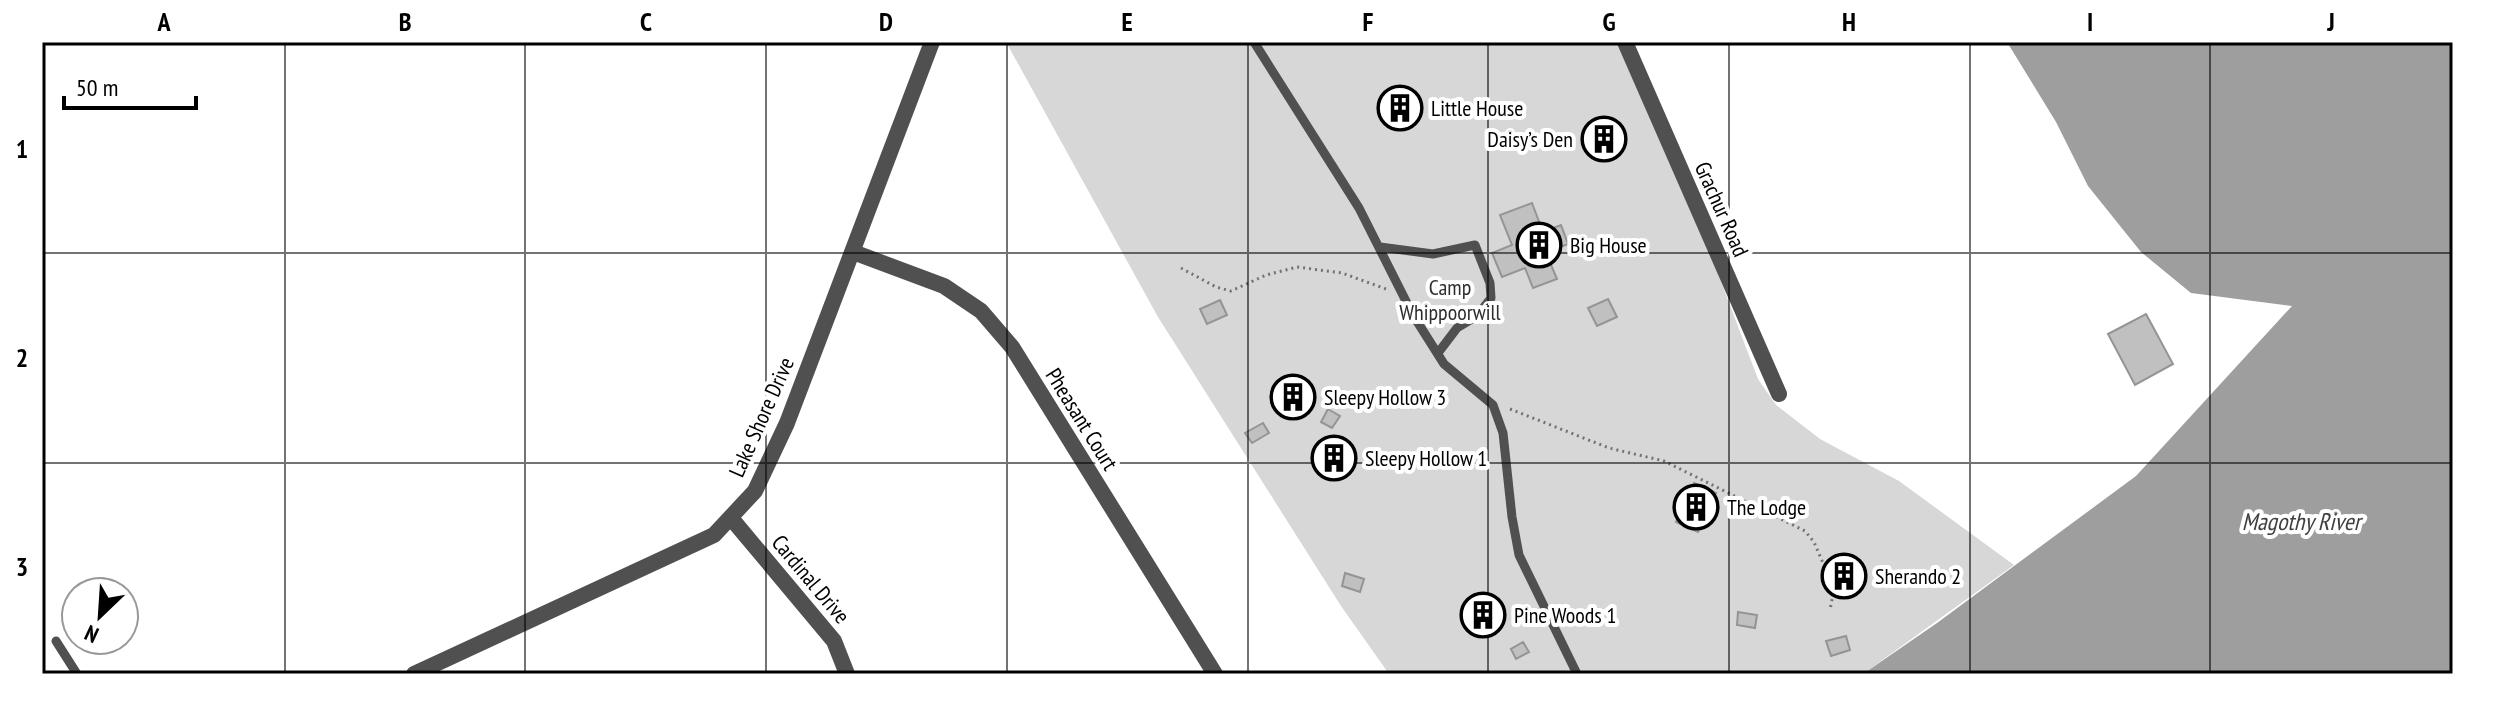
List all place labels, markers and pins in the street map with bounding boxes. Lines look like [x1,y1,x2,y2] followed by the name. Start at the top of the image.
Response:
[1376,84,1424,132] building icon: Little House
[1431,94,1523,122] place label: Little House
[1580,115,1628,163] building icon: Daisy’s Den
[1487,125,1573,153] place label: Daisy’s Den
[1515,221,1563,269] building icon: Big House
[1570,231,1647,259] place label: Big House
[1269,373,1317,421] building icon: Sleepy Hollow 3
[1324,383,1446,411] place label: Sleepy Hollow 3
[1310,434,1358,482] building icon: Sleepy Hollow 1
[1365,444,1487,472] place label: Sleepy Hollow 1
[1672,483,1720,531] building icon: The Lodge
[1727,493,1806,521] place label: The Lodge
[1820,552,1868,600] building icon: Sherando 2
[1875,562,1961,590] place label: Sherando 2
[1459,591,1507,639] building icon: Pine Woods 1
[1514,601,1616,629] place label: Pine Woods 1

